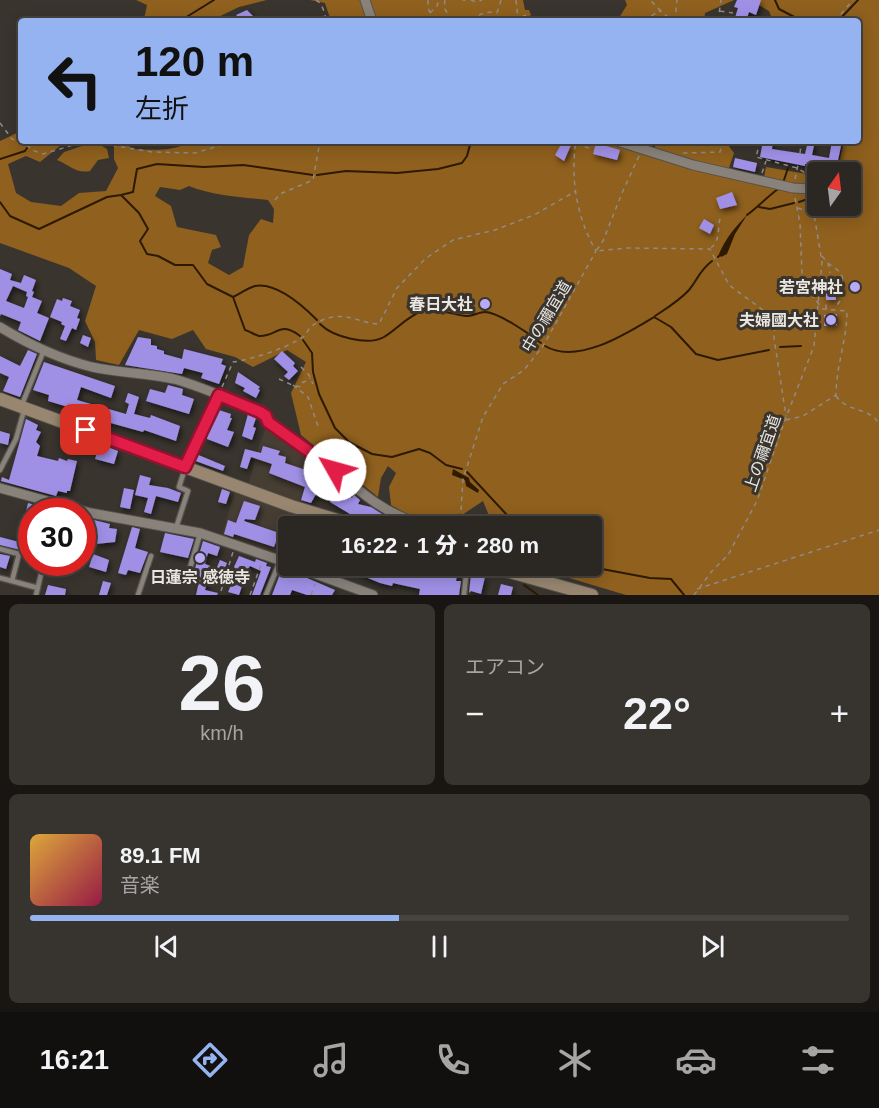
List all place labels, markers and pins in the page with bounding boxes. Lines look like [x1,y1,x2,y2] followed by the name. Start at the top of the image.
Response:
[779,278,843,296] place label: 若宮神社
[848,280,862,294] marker: 若宮神社
[409,295,473,313] place label: 春日大社
[478,297,492,311] marker: 春日大社
[739,311,819,329] place label: 夫婦國大社
[824,313,838,327] marker: 夫婦國大社
[60,404,111,455] pin
[193,551,207,565] marker: 日蓮宗 感徳寺
[150,568,250,586] place label: 日蓮宗 感徳寺

